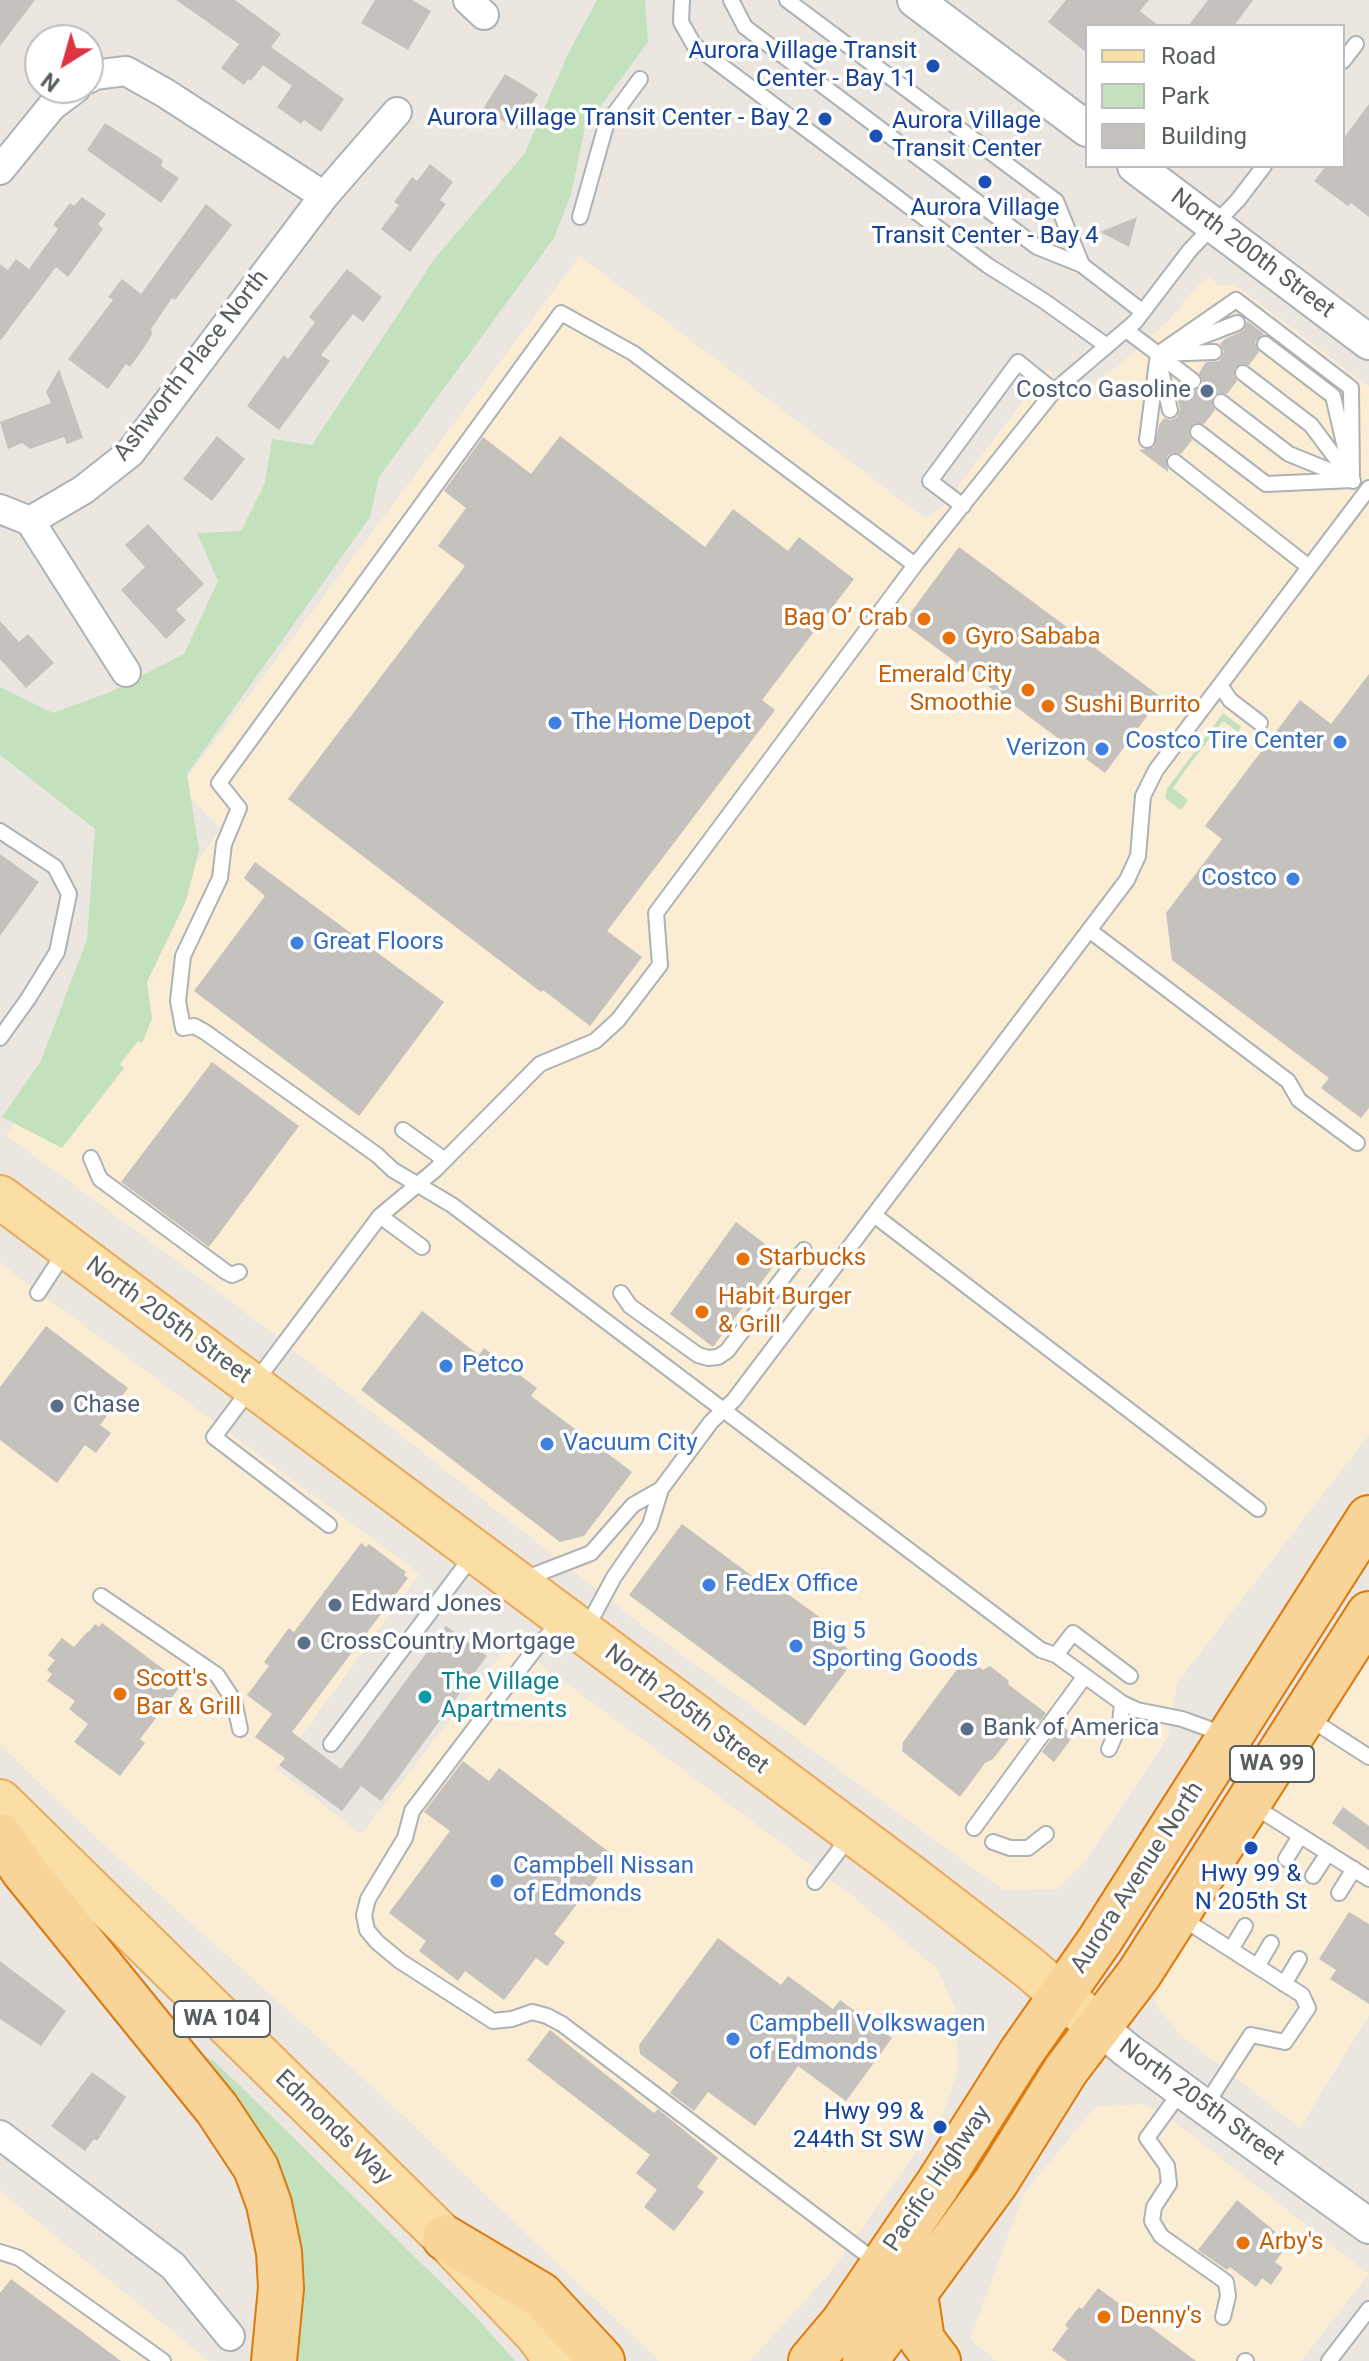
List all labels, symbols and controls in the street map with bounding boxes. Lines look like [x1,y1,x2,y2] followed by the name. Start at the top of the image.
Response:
[24,24,104,104] north arrow
[1085,24,1345,168] legend
[688,38,917,94] place label: Aurora Village Transit Center - Bay 11
[1161,42,1216,70] text: Road
[924,57,942,75] marker: Aurora Village Transit Center - Bay 11
[37,67,64,97] text: N
[1161,82,1209,110] text: Park
[427,105,809,133] place label: Aurora Village Transit Center - Bay 2
[892,108,1042,164] place label: Aurora Village Transit Center
[816,110,834,128] marker: Aurora Village Transit Center - Bay 2
[1161,122,1247,150] text: Building
[867,127,885,145] marker: Aurora Village Transit Center
[976,173,994,191] marker: Aurora Village Transit Center - Bay 4
[1165,183,1339,325] street label: North 200th Street
[872,195,1098,251] place label: Aurora Village Transit Center - Bay 4
[108,265,276,467] street label: Ashworth Place North
[1016,377,1191,405] place label: Costco Gasoline
[1198,382,1216,400] marker: Costco Gasoline
[783,605,908,633] place label: Bag O’ Crab
[915,610,933,628] marker: Bag O’ Crab
[965,624,1101,652] place label: Gyro Sababa
[940,629,958,647] marker: Gyro Sababa
[878,662,1012,718] place label: Emerald City Smoothie
[1019,681,1037,699] marker: Emerald City Smoothie
[1064,692,1200,720] place label: Sushi Burrito
[1039,697,1057,715] marker: Sushi Burrito
[571,709,751,737] place label: The Home Depot
[546,714,564,732] marker: The Home Depot
[1125,728,1324,756] place label: Costco Tire Center
[1331,733,1349,751] marker: Costco Tire Center
[1006,735,1086,763] place label: Verizon
[1093,740,1111,758] marker: Verizon
[1201,865,1277,893] place label: Costco
[1284,870,1302,888] marker: Costco
[313,929,444,957] place label: Great Floors
[288,934,306,952] marker: Great Floors
[759,1245,866,1273] place label: Starbucks
[734,1250,752,1268] marker: Starbucks
[80,1251,256,1391] street label: North 205th Street
[718,1284,852,1340] place label: Habit Burger & Grill
[693,1303,711,1321] marker: Habit Burger & Grill
[462,1352,524,1380] place label: Petco
[437,1357,455,1375] marker: Petco
[73,1392,140,1420] place label: Chase
[48,1397,66,1415] marker: Chase
[563,1430,697,1458] place label: Vacuum City
[538,1435,556,1453] marker: Vacuum City
[725,1571,858,1599] place label: FedEx Office
[700,1576,718,1594] marker: FedEx Office
[351,1591,502,1619] place label: Edward Jones
[326,1596,344,1614] marker: Edward Jones
[812,1618,978,1674] place label: Big 5 Sporting Goods
[320,1629,575,1657] place label: CrossCountry Mortgage
[295,1634,313,1652] marker: CrossCountry Mortgage
[787,1637,805,1655] marker: Big 5 Sporting Goods
[599,1639,773,1781] street label: North 205th Street
[136,1666,241,1722] place label: Scott's Bar & Grill
[441,1669,567,1725] place label: The Village Apartments
[111,1685,129,1703] marker: Scott's Bar & Grill
[416,1688,434,1706] marker: The Village Apartments
[983,1715,1159,1743] place label: Bank of America
[958,1720,976,1738] marker: Bank of America
[1230,1746,1314,1782] road number: WA 99
[1065,1777,1211,1979] street label: Aurora Avenue North
[1242,1839,1260,1857] marker: Hwy 99 & N 205th St
[513,1853,694,1909] place label: Campbell Nissan of Edmonds
[1195,1861,1307,1917] place label: Hwy 99 & N 205th St
[488,1872,506,1890] marker: Campbell Nissan of Edmonds
[174,2001,270,2037] road number: WA 104
[749,2011,985,2067] place label: Campbell Volkswagen of Edmonds
[724,2030,742,2048] marker: Campbell Volkswagen of Edmonds
[1113,2033,1289,2173] street label: North 205th Street
[268,2065,398,2191] street label: Edmonds Way
[793,2099,924,2155] place label: Hwy 99 & 244th St SW
[878,2100,998,2258] street label: Pacific Highway
[931,2118,949,2136] marker: Hwy 99 & 244th St SW
[1259,2229,1323,2257] place label: Arby's
[1234,2234,1252,2252] marker: Arby's
[1120,2303,1202,2331] place label: Denny's
[1095,2308,1113,2326] marker: Denny's

